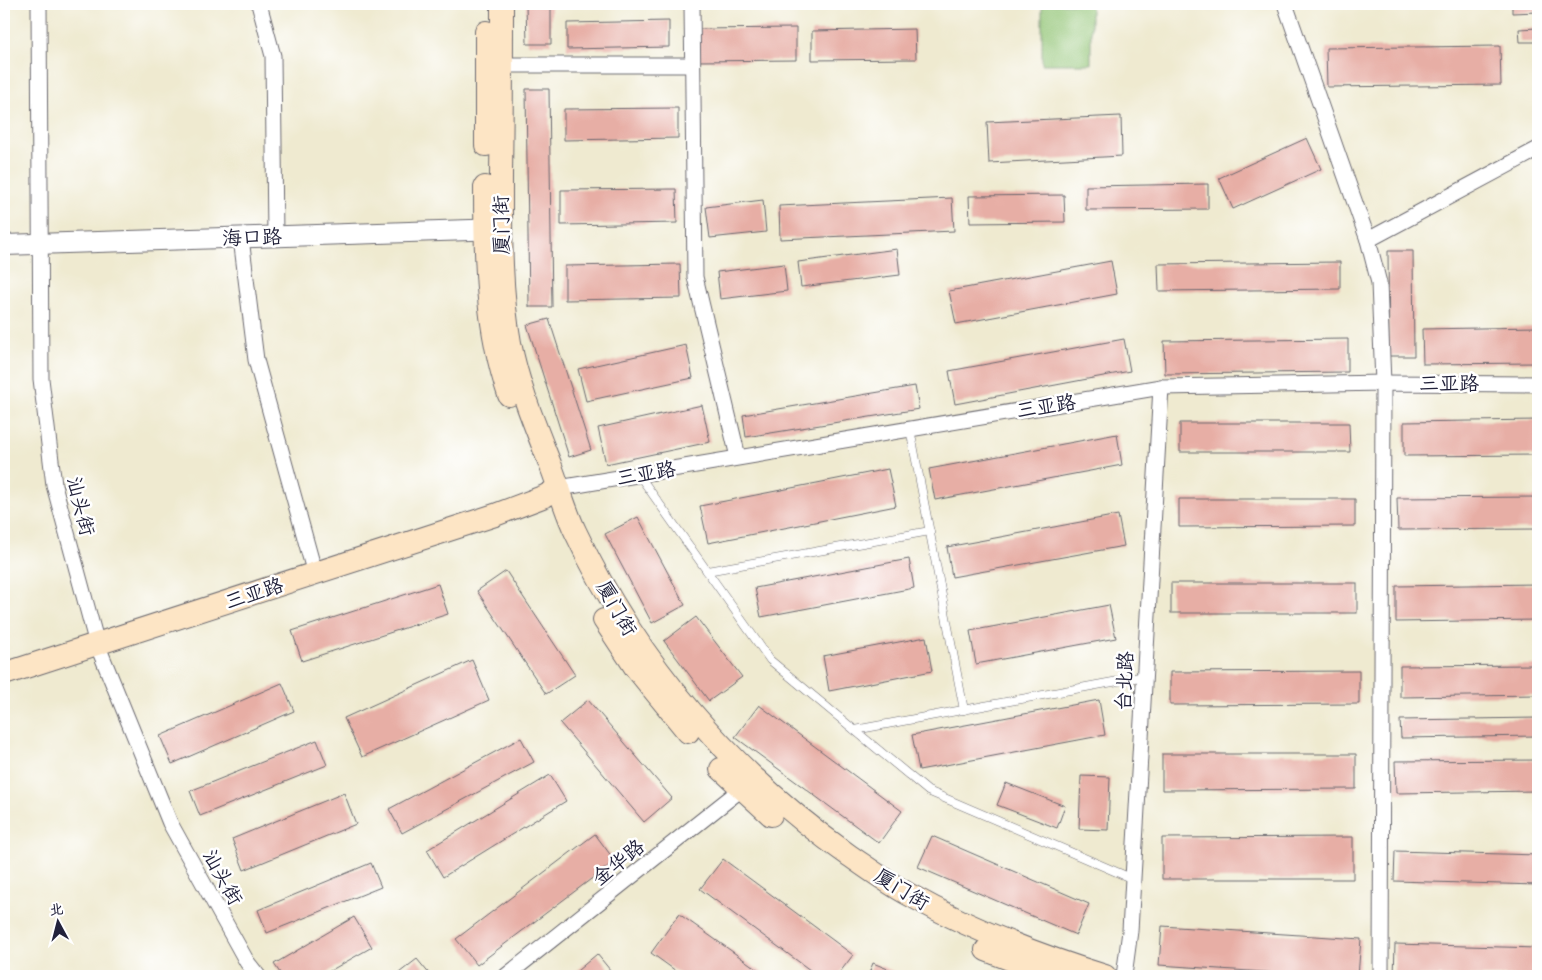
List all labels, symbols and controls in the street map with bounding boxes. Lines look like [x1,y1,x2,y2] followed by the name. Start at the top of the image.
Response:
[488,195,519,255] street label: 厦门街
[222,224,284,255] street label: 海口路
[1419,371,1480,400] street label: 三亚路
[1014,389,1079,427] street label: 三亚路
[614,456,679,495] street label: 三亚路
[57,474,100,539] street label: 汕头街
[222,572,289,618] street label: 三亚路
[587,576,642,642] street label: 厦门街
[1110,649,1143,712] street label: 台北路
[587,833,653,894] street label: 金华路
[194,845,248,911] street label: 汕头街
[868,863,934,919] street label: 厦门街
[32,898,82,948] north arrow
[48,899,65,922] text: 北

